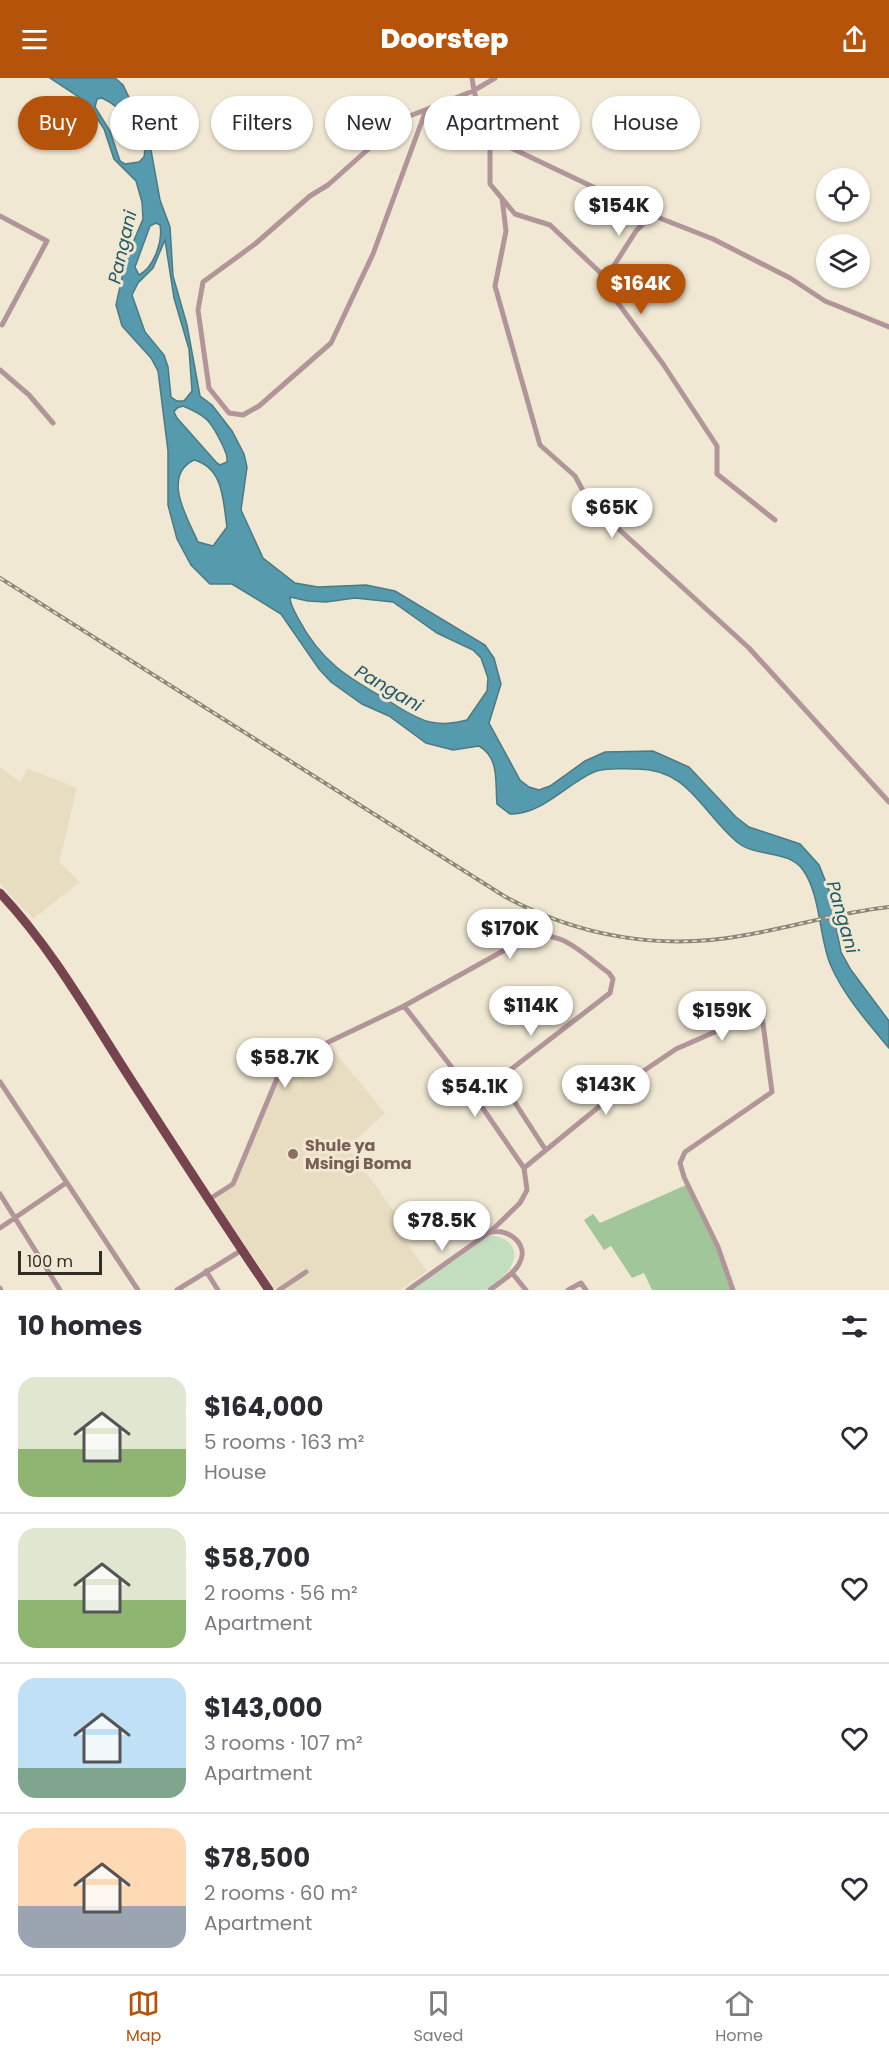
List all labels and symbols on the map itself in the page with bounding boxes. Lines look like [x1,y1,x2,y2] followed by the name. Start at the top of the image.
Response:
[577,186,661,237] pin: $154K
[101,207,143,286] water label: Pangani
[599,264,683,315] pin: $164K
[576,488,648,539] pin: $65K
[351,659,428,718] water label: Pangani
[821,878,865,957] water label: Pangani
[468,909,552,960] pin: $170K
[489,986,573,1037] pin: $114K
[680,991,764,1042] pin: $159K
[236,1038,334,1089] pin: $58.7K
[564,1065,648,1116] pin: $143K
[426,1067,524,1118] pin: $54.1K
[305,1134,412,1175] place label: Shule ya Msingi Boma
[286,1147,300,1161] marker: Shule ya Msingi Boma
[393,1201,491,1252] pin: $78.5K
[18,1248,102,1276] scale bar

